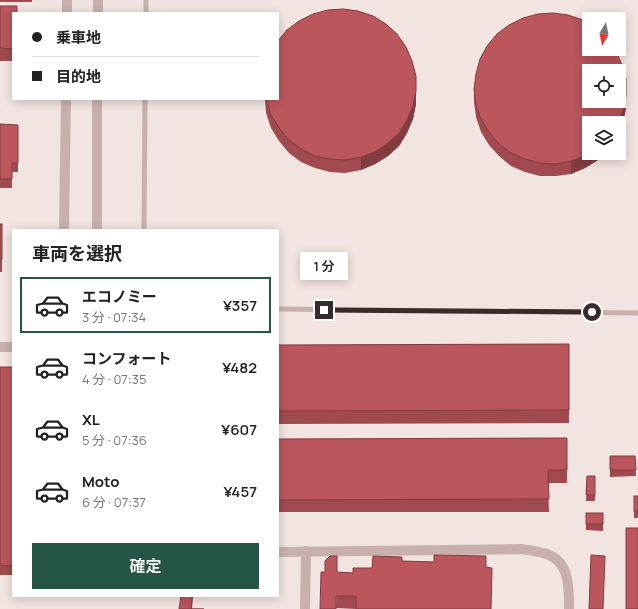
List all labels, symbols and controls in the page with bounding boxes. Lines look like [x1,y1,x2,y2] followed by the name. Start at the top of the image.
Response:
[582,12,626,56] north arrow
[582,12,626,160] map controls
[56,27,101,48] text: 乗車地
[582,64,626,108] button: locate
[56,66,101,87] text: 目的地
[582,116,626,160] button: layers
[32,241,122,265] text: 車両を選択
[300,252,348,280] callout: 1 分
[313,257,335,275] text: 1 分
[82,286,157,307] text: エコノミー
[34,287,70,323] icon: car
[223,295,257,316] text: ¥357
[315,301,333,319] route end
[583,303,601,321] route start
[82,308,146,326] text: 3 分 · 07:34
[82,348,172,369] text: コンフォート
[34,349,70,385] icon: car
[222,357,257,378] text: ¥482
[82,370,146,388] text: 4 分 · 07:35
[82,409,100,430] text: XL
[34,411,70,447] icon: car
[221,419,257,440] text: ¥607
[82,431,147,449] text: 5 分 · 07:36
[82,471,119,492] text: Moto
[34,473,70,509] icon: car
[224,481,257,502] text: ¥457
[82,493,146,511] text: 6 分 · 07:37
[32,543,259,589] button: 確定

